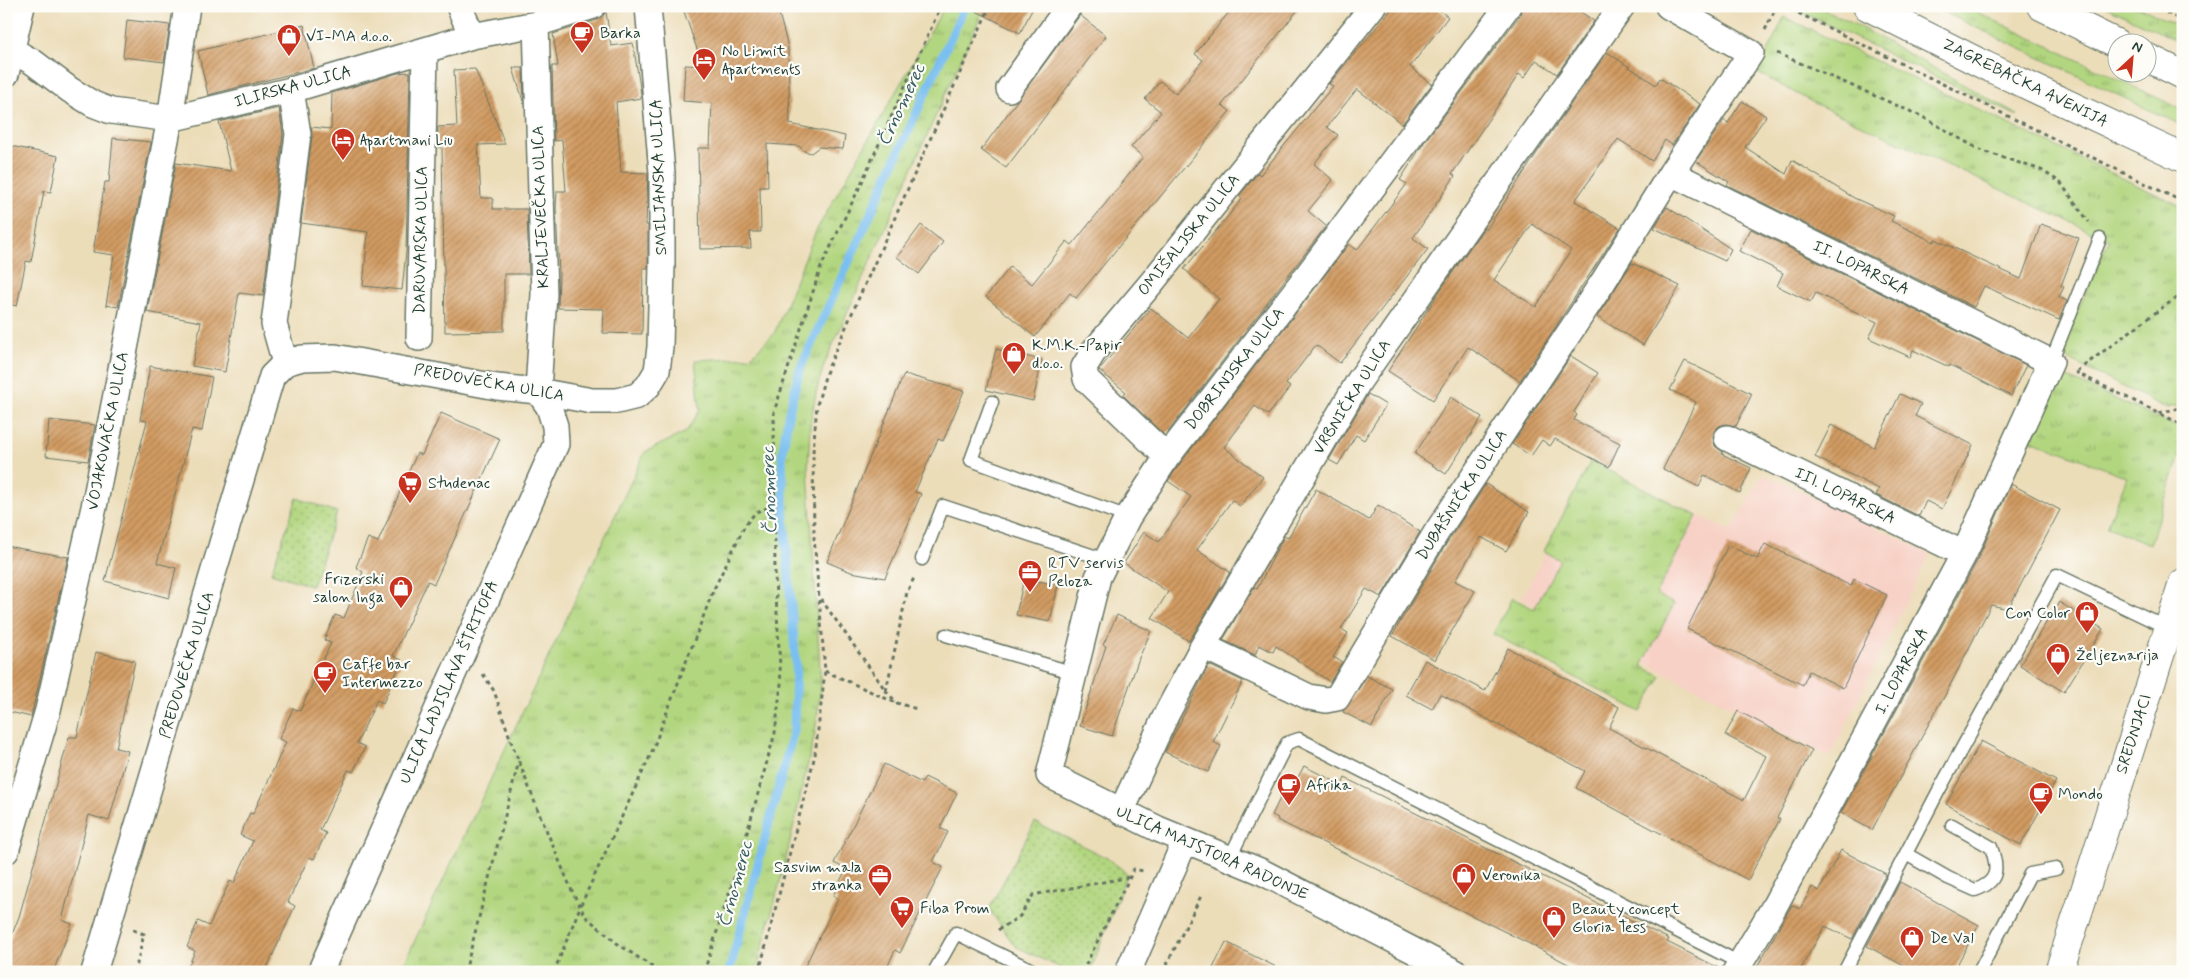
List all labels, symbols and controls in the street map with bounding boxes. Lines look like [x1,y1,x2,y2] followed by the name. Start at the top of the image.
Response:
[569,20,595,54] cafe icon: Barka
[276,23,302,57] shop icon: VI-MA d.o.o.
[600,23,641,44] place label: Barka
[306,26,392,47] place label: VI-MA d.o.o.
[2106,32,2156,82] north arrow
[1939,34,2111,132] street label: ZAGREBAČKA AVENIJA
[2129,37,2145,57] text: N
[722,41,801,81] place label: No Limit Apartments
[691,47,717,81] hotel icon: No Limit Apartments
[872,59,932,150] water label: Črnomerec
[232,61,354,113] street label: ILIRSKA ULICA
[646,98,672,256] street label: SMILJANSKA ULICA
[528,125,554,289] street label: KRALJEVEČKA ULICA
[330,127,356,161] hotel icon: Apartmani Liu
[360,130,453,152] place label: Apartmani Liu
[409,166,433,314] street label: DARUVARSKA ULICA
[1133,170,1245,300] street label: OMIŠALJSKA ULICA
[1809,236,1913,300] street label: II. LOPARSKA
[1180,303,1290,435] street label: DOBRINJSKA ULICA
[1032,335,1122,374] place label: K.M.K.-Papir d.o.o.
[1308,336,1396,458] street label: VRBNIČKA ULICA
[1001,341,1027,375] shop icon: K.M.K.-Papir d.o.o.
[82,350,134,512] street label: VOJAKOVAČKA ULICA
[412,359,566,407] street label: PREDOVEČKA ULICA
[1412,426,1512,564] street label: DUBAŠNIČKA ULICA
[756,445,784,535] water label: Črnomerec
[1791,463,1899,529] street label: III. LOPARSKA
[397,470,423,504] supermarket icon: Studenac
[428,473,490,494] place label: Studenac
[1048,553,1124,592] place label: RTV servis Peloza
[1017,559,1043,593] office icon: RTV servis Peloza
[313,569,384,609] place label: Frizerski salon Inga
[388,575,414,609] shop icon: Frizerski salon Inga
[395,577,503,787] street label: ULICA LADISLAVA ŠTRITOFA
[155,589,219,741] street label: PREDOVEČKA ULICA
[2074,600,2100,634] shop icon: Con Color
[2005,603,2070,624] place label: Con Color
[1870,624,1934,718] street label: I. LOPARSKA
[2045,642,2071,676] shop icon: Željeznarija
[2076,645,2159,666] place label: Željeznarija
[342,654,423,693] place label: Caffe bar Intermezzo
[312,660,338,694] cafe icon: Caffe bar Intermezzo
[2111,691,2157,777] street label: SREDNJACI
[1276,772,1302,806] cafe icon: Afrika
[1306,775,1352,796] place label: Afrika
[2028,781,2054,815] cafe icon: Mondo
[2058,784,2103,805] place label: Mondo
[1113,801,1311,905] street label: ULICA MAJSTORA RADONJE
[713,837,759,930] water label: Črnomerec
[774,857,862,896] place label: Sasvim mala stranka
[1451,862,1477,896] shop icon: Veronika
[867,863,893,897] office icon: Sasvim mala stranka
[1482,865,1541,886] place label: Veronika
[889,895,915,929] supermarket icon: Fiba Prom
[920,898,990,919] place label: Fiba Prom
[1572,899,1681,938] place label: Beauty concept Gloria Tess
[1541,905,1567,939] shop icon: Beauty concept Gloria Tess
[1899,925,1925,959] shop icon: De Val
[1930,928,1974,949] place label: De Val

